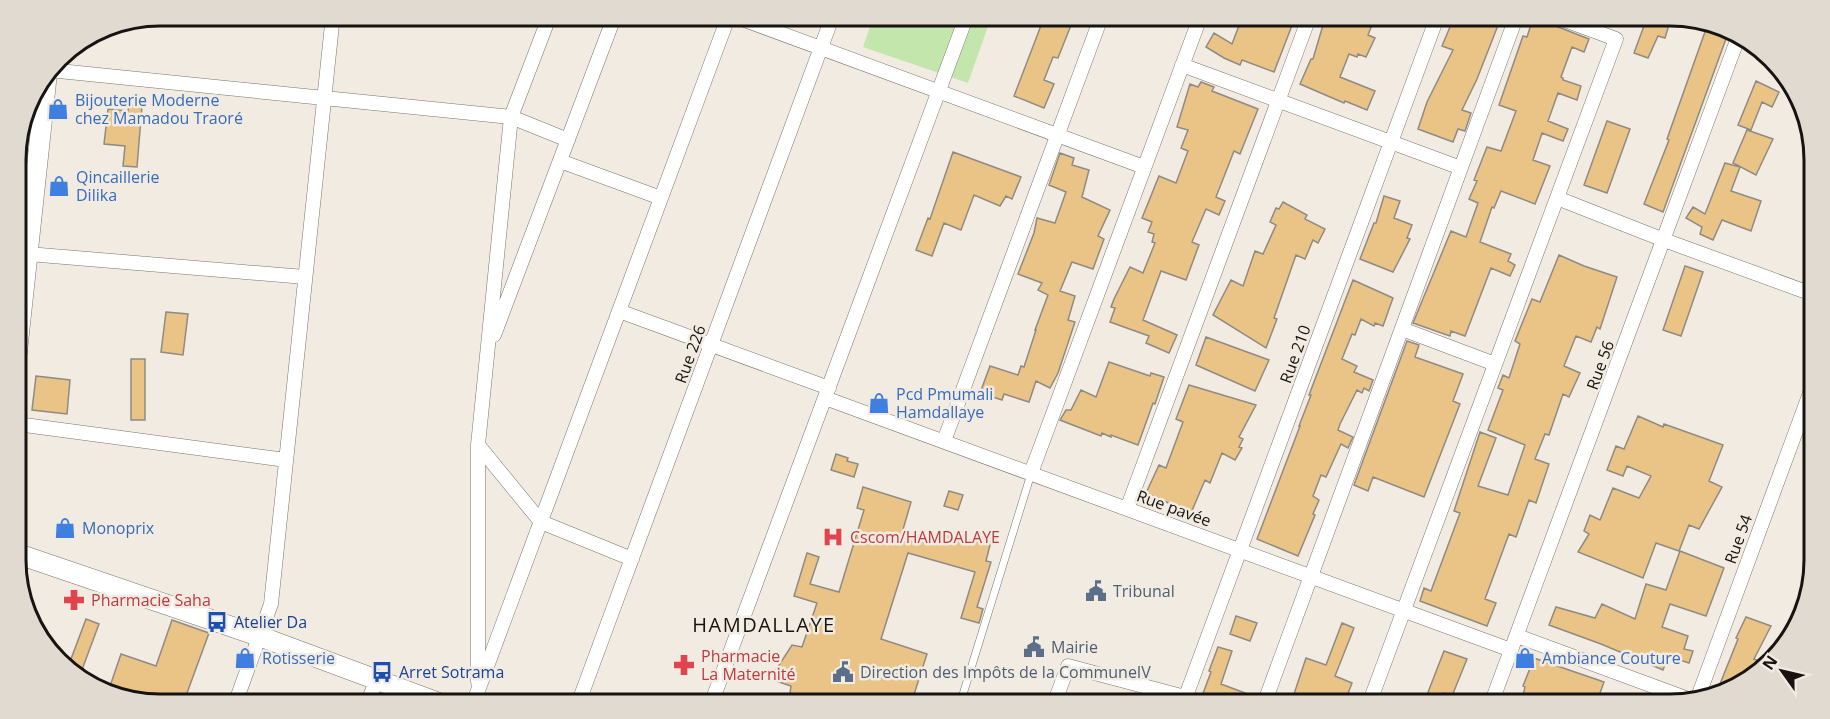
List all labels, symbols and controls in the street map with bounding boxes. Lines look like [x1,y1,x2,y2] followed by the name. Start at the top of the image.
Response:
[75,89,243,129] place label: Bijouterie Moderne chez Mamadou Traoré
[46,97,70,121] shop icon: Bijouterie Moderne chez Mamadou Traoré
[76,166,160,206] place label: Qincaillerie Dilika
[47,174,71,198] shop icon: Qincaillerie Dilika
[669,322,711,386] street label: Rue 226
[1274,322,1316,386] street label: Rue 210
[1581,337,1619,393] street label: Rue 56
[896,383,993,423] place label: Pcd Pmumali Hamdallaye
[867,391,891,415] shop icon: Pcd Pmumali Hamdallaye
[1134,484,1214,532] street label: Rue pavée
[1719,511,1757,567] street label: Rue 54
[53,516,77,540] shop icon: Monoprix
[82,517,155,539] place label: Monoprix
[821,525,845,549] hospital icon: Cscom/HAMDALAYE
[850,526,1000,548] place label: Cscom/HAMDALAYE
[1084,579,1108,603] public building icon: Tribunal
[1113,580,1175,602] place label: Tribunal
[62,588,86,612] pharmacy icon: Pharmacie Saha
[91,589,211,611] place label: Pharmacie Saha
[205,610,229,634] bus stop icon: Atelier Da
[234,611,307,633] place label: Atelier Da
[692,611,836,638] district label: HAMDALLAYE
[1022,635,1046,659] public building icon: Mairie
[1051,636,1098,658] place label: Mairie
[1752,641,1812,701] north arrow
[701,645,795,685] place label: Pharmacie La Maternité
[233,646,257,670] shop icon: Rotisserie
[1513,646,1537,670] shop icon: Ambiance Couture
[262,647,335,669] place label: Rotisserie
[1542,647,1681,669] place label: Ambiance Couture
[1757,651,1782,674] text: N
[672,653,696,677] pharmacy icon: Pharmacie La Maternité
[370,660,394,684] bus stop icon: Arret Sotrama
[831,660,855,684] public building icon: Direction des Impôts de la CommuneIV
[399,661,504,683] place label: Arret Sotrama
[860,661,1151,683] place label: Direction des Impôts de la CommuneIV

